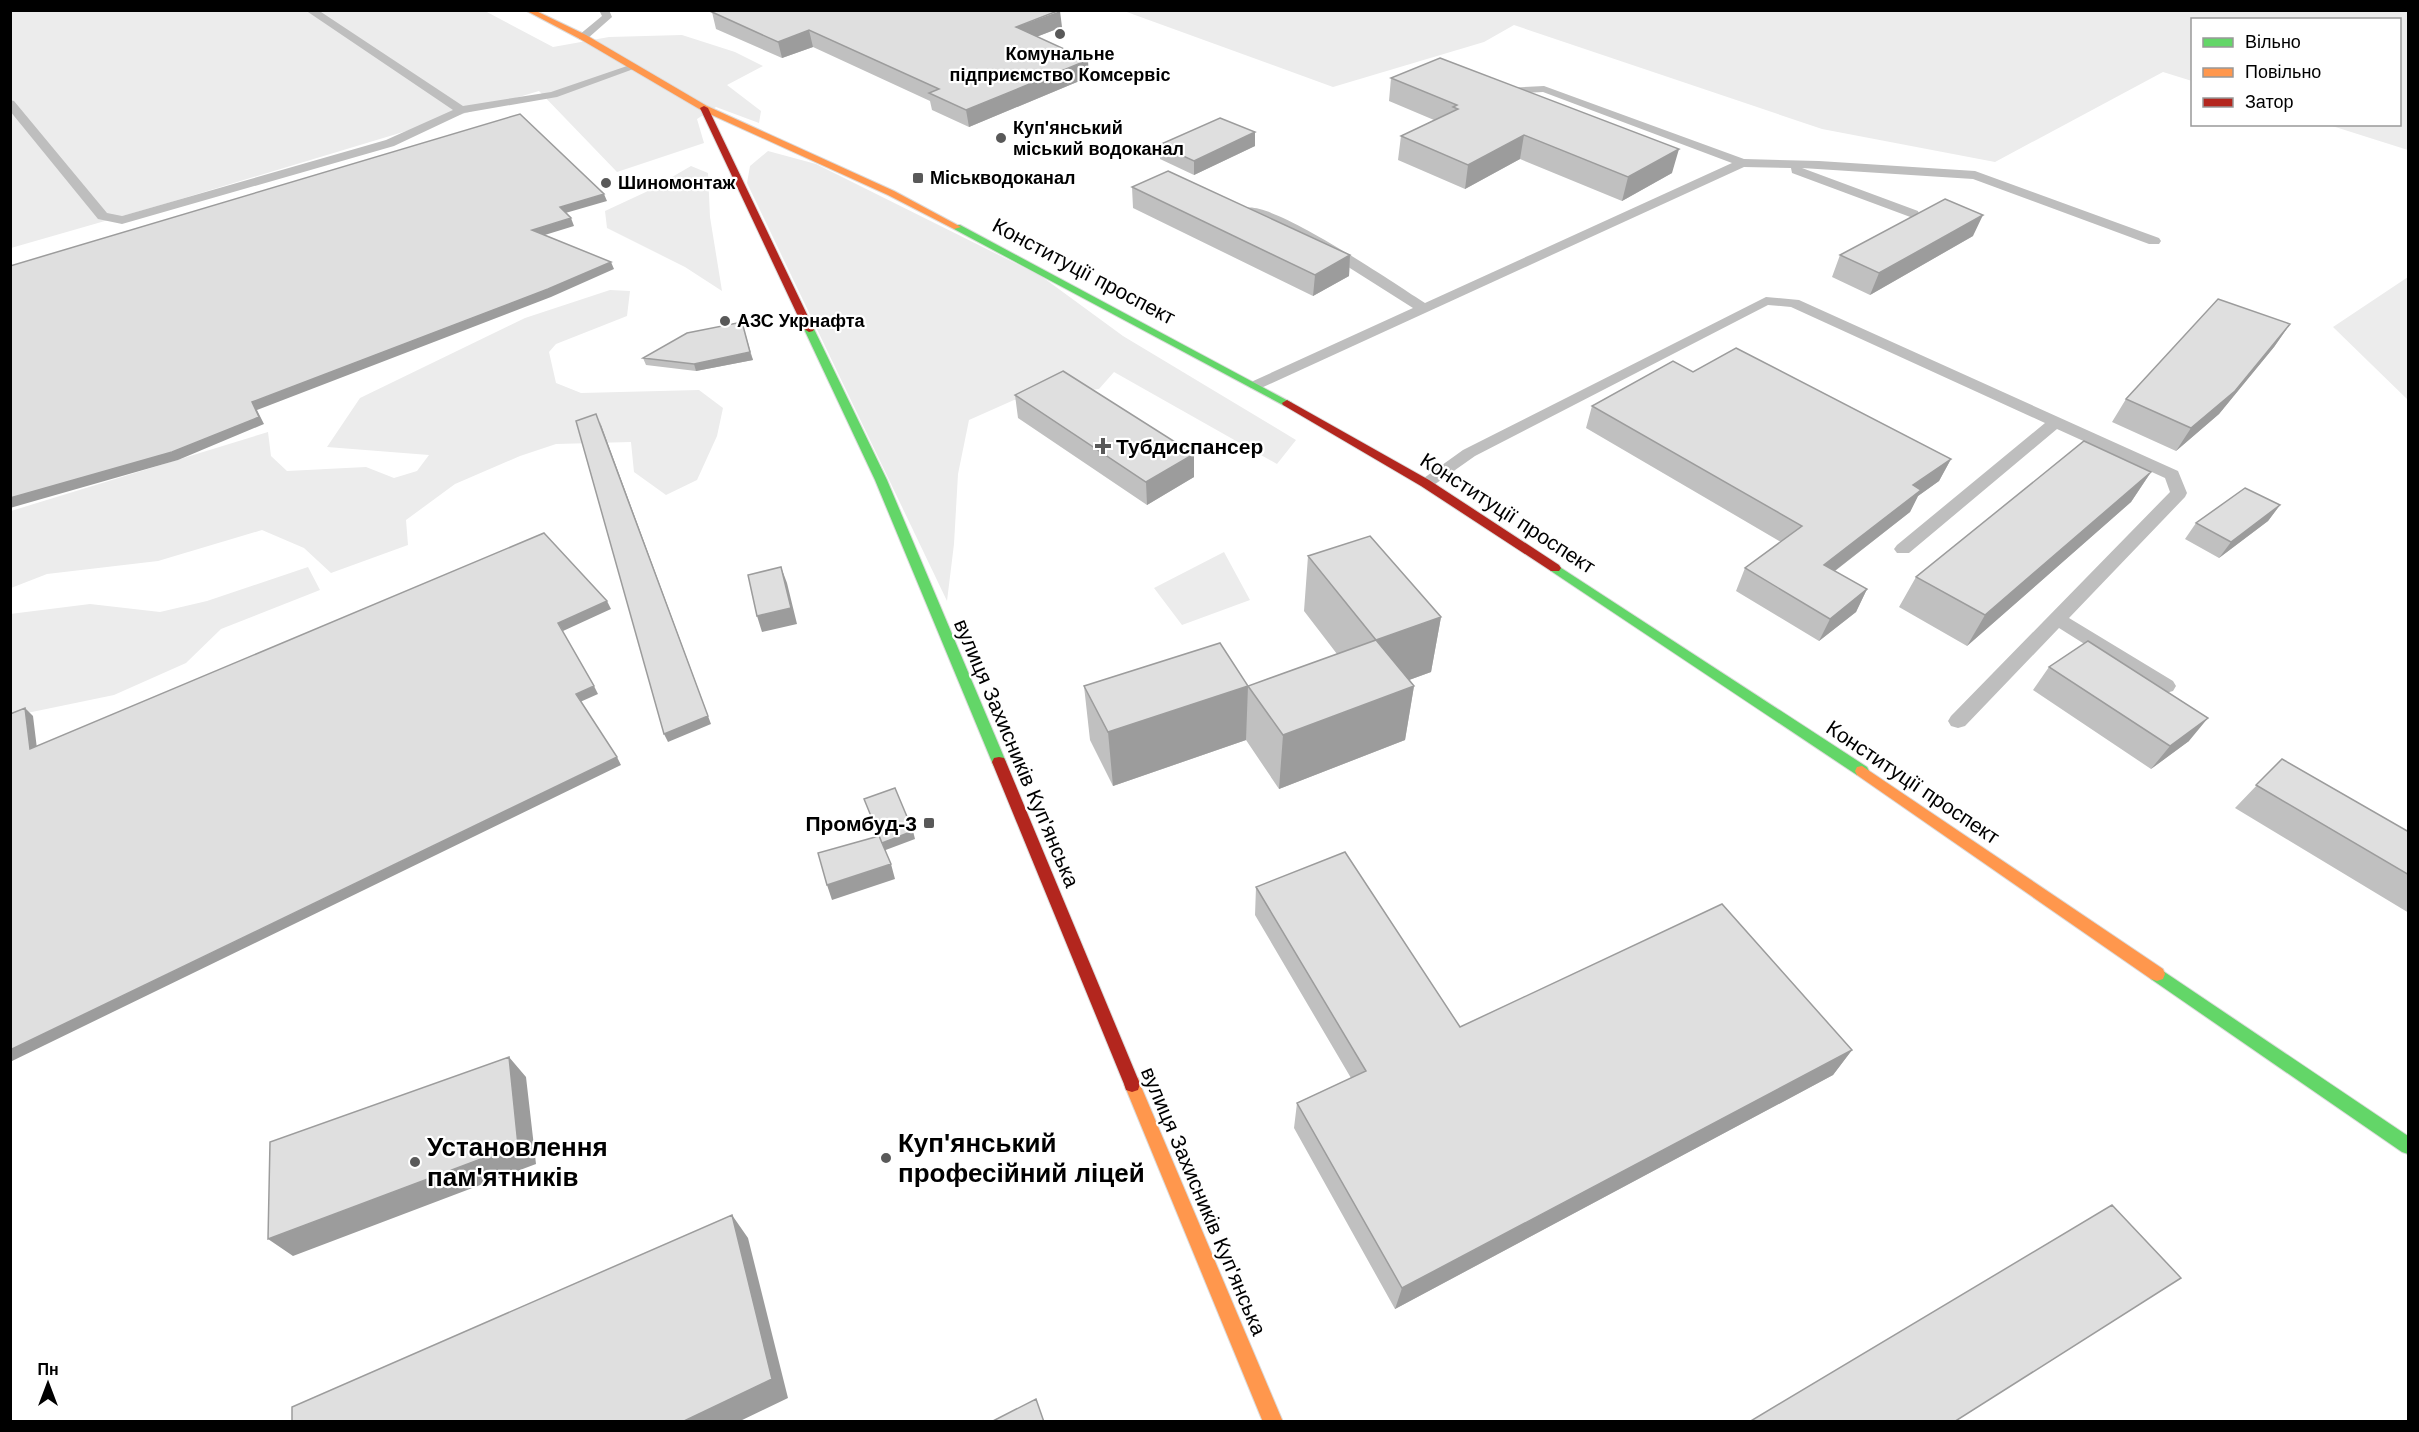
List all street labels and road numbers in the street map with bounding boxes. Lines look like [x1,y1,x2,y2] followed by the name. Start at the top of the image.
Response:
[989,213,1180,329] street label: Конституції проспект
[1416,448,1600,578] street label: Конституції проспект
[950,615,1084,891] street label: вулиця Захисників Куп'янська
[1822,716,2004,849] street label: Конституції проспект
[1137,1063,1271,1339] street label: вулиця Захисників Куп'янська

